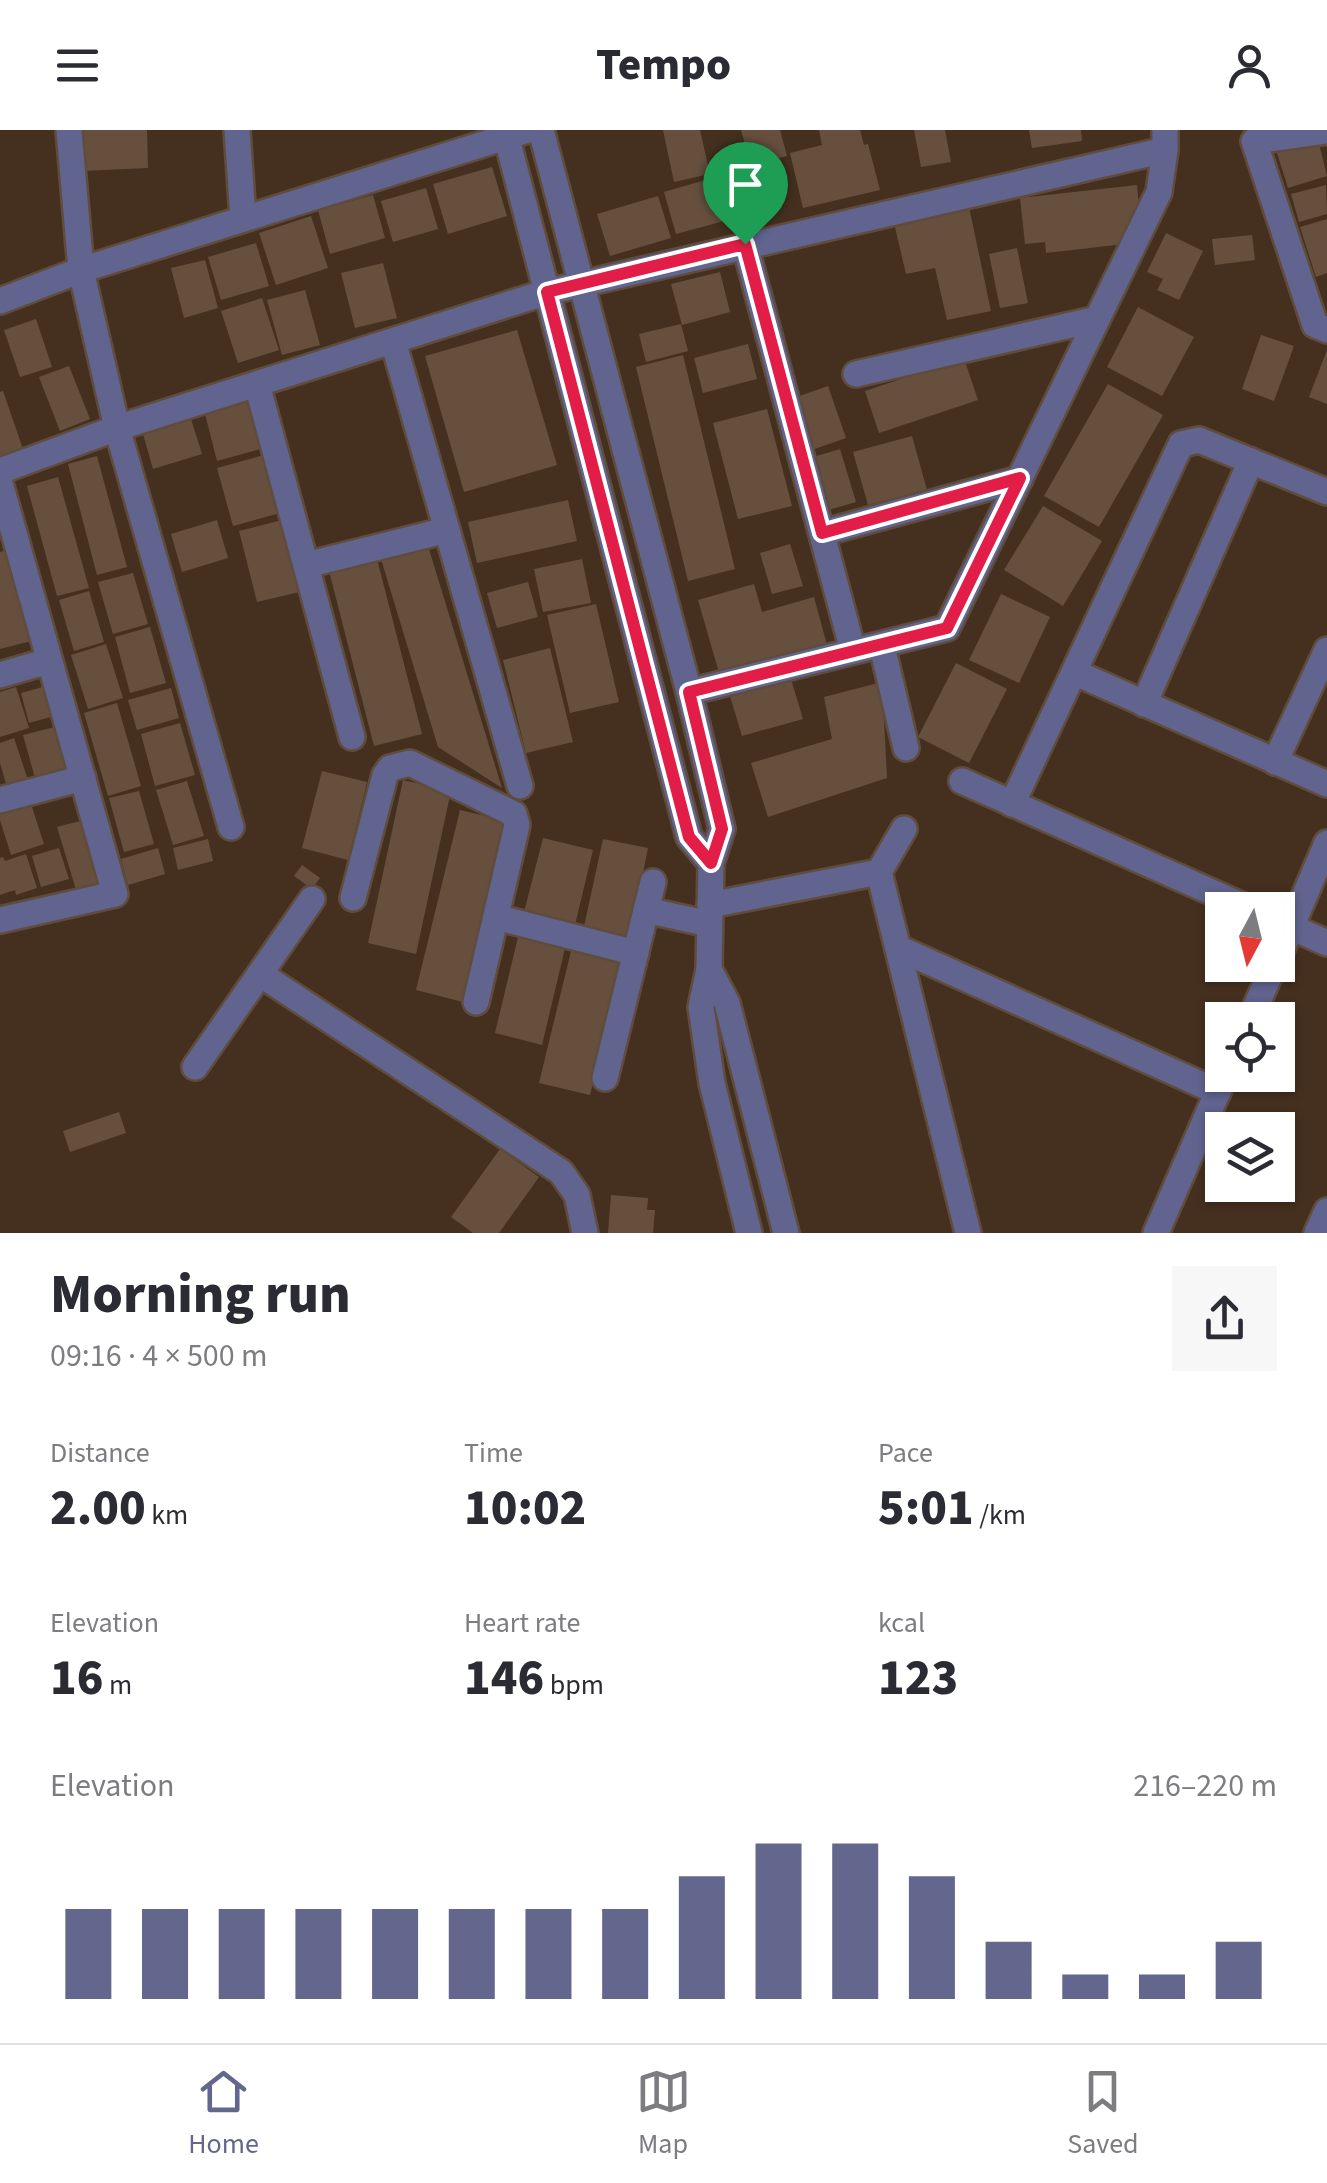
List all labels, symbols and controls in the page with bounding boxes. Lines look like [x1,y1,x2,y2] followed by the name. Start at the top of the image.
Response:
[596,33,731,97] text: Tempo
[50,38,105,93] icon: menu
[1222,38,1277,93] icon: person
[703,142,788,245] pin
[718,157,773,212] icon: arrive
[1205,892,1295,982] north arrow
[1205,892,1295,1202] map controls
[1205,1002,1295,1092] button: locate
[1205,1112,1295,1202] button: layers
[50,1256,351,1334] text: Morning run
[1172,1266,1277,1371] button: share
[50,1333,268,1379] text: 09:16 · 4 × 500 m
[50,1433,150,1473] text: Distance
[464,1433,523,1473] text: Time
[878,1433,933,1473] text: Pace
[50,1473,146,1544] text: 2.00
[464,1473,586,1544] text: 10:02
[878,1473,974,1544] text: 5:01
[146,1495,188,1535] text: km
[974,1495,1026,1535] text: /km
[50,1603,159,1643] text: Elevation
[464,1603,580,1643] text: Heart rate
[878,1603,925,1643] text: kcal
[50,1643,103,1714] text: 16
[464,1643,544,1714] text: 146
[878,1643,958,1714] text: 123
[103,1665,132,1705] text: m
[544,1665,604,1705] text: bpm
[50,1763,175,1809] text: Elevation
[1133,1763,1277,1809] text: 216–220 m
[188,2064,259,2164] tab: Home
[636,2064,691,2164] tab: Map
[1067,2064,1139,2164] tab: Saved

